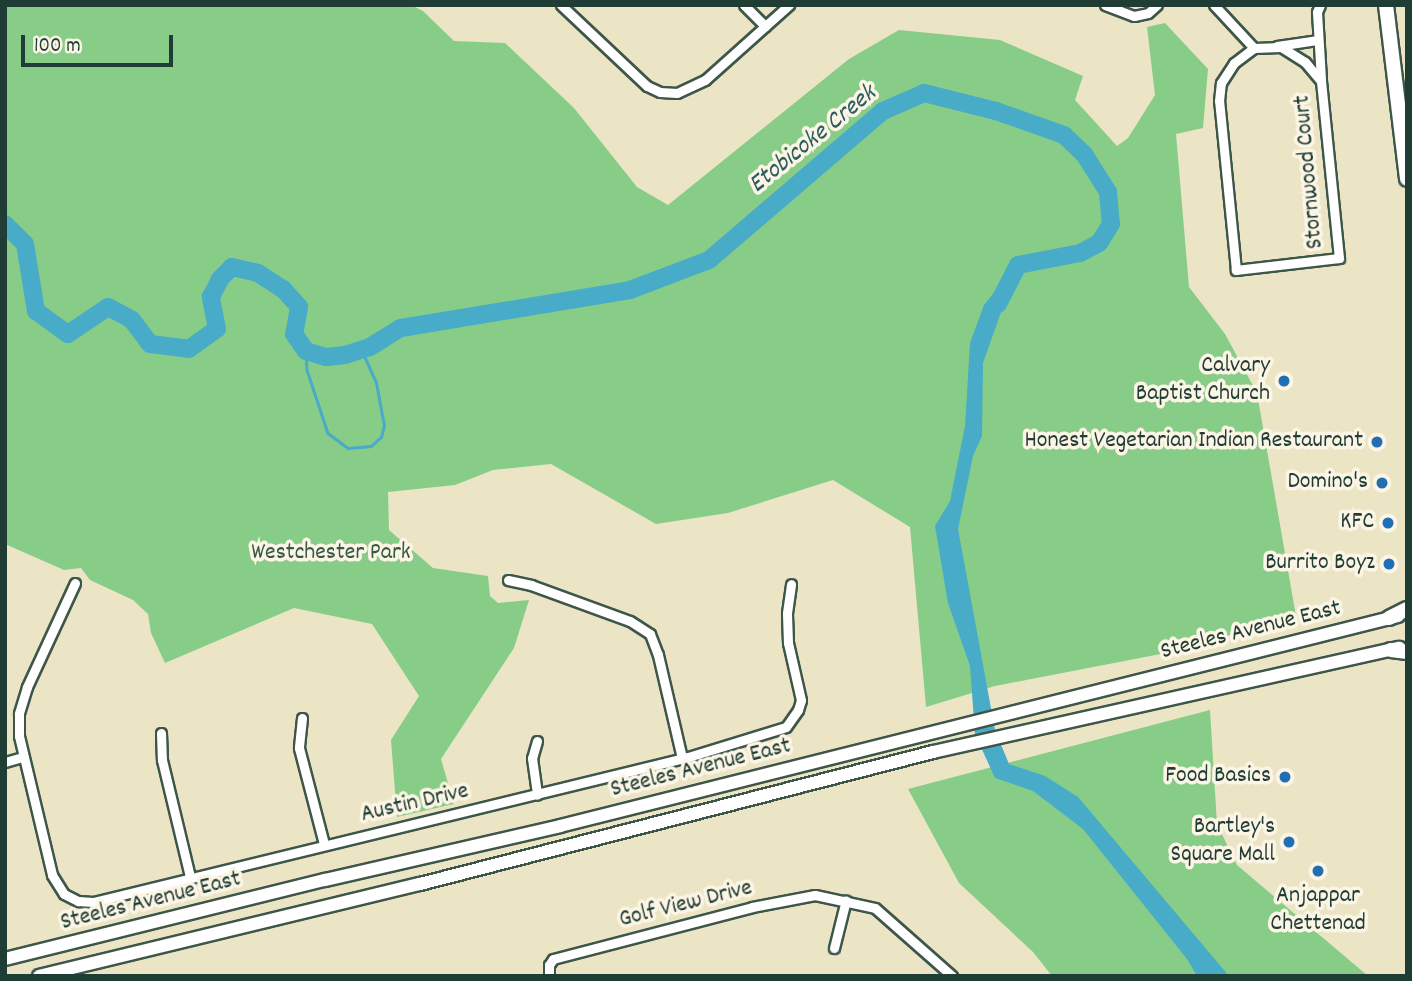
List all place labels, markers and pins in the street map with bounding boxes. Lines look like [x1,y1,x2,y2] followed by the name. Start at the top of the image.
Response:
[1136,353,1270,409] place label: Calvary Baptist Church
[1276,373,1292,389] marker: Calvary Baptist Church
[1025,428,1363,456] place label: Honest Vegetarian Indian Restaurant
[1369,434,1385,450] marker: Honest Vegetarian Indian Restaurant
[1287,469,1368,497] place label: Domino's
[1374,475,1390,491] marker: Domino's
[1340,509,1374,537] place label: KFC
[1380,515,1396,531] marker: KFC
[1265,550,1375,578] place label: Burrito Boyz
[1381,556,1397,572] marker: Burrito Boyz
[1165,763,1271,791] place label: Food Basics
[1277,769,1293,785] marker: Food Basics
[1170,814,1275,870] place label: Bartley's Square Mall
[1281,834,1297,850] marker: Bartley's Square Mall
[1310,863,1326,879] marker: Anjappar Chettenad
[1270,883,1366,939] place label: Anjappar Chettenad

